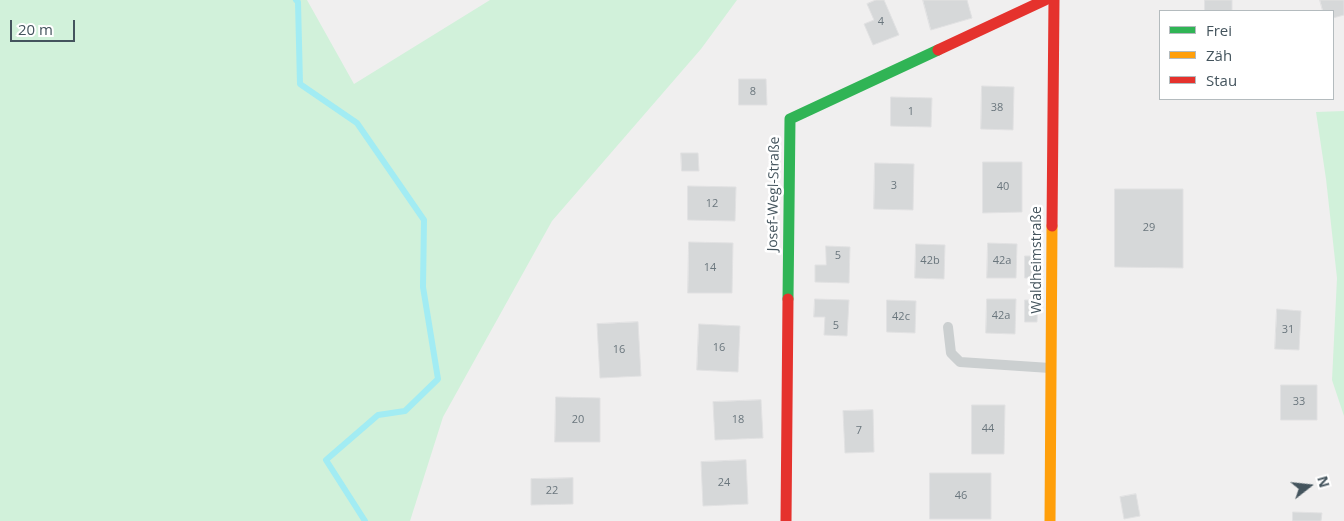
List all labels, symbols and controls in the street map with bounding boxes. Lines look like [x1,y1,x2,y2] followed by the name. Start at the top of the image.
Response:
[12,10,78,42] scale bar
[1159,10,1334,100] legend
[878,15,884,29] house number: 4
[18,19,53,39] text: 20 m
[1206,20,1232,40] text: Frei
[1206,45,1232,65] text: Zäh
[1206,70,1237,90] text: Stau
[750,85,756,99] house number: 8
[991,101,1003,115] house number: 38
[908,105,914,119] house number: 1
[765,136,783,252] street label: Josef-Wegl-Straße
[891,179,897,193] house number: 3
[997,180,1009,194] house number: 40
[706,197,718,211] house number: 12
[1029,206,1045,314] street label: Waldheimstraße
[1143,221,1155,235] house number: 29
[835,249,841,263] house number: 5
[920,254,940,268] house number: 42b
[993,254,1011,268] house number: 42a
[704,261,716,275] house number: 14
[992,309,1010,323] house number: 42a
[892,310,910,324] house number: 42c
[833,319,839,333] house number: 5
[1282,323,1294,337] house number: 31
[713,341,725,355] house number: 16
[613,343,625,357] house number: 16
[1293,395,1305,409] house number: 33
[572,413,584,427] house number: 20
[732,413,744,427] house number: 18
[982,422,994,436] house number: 44
[856,424,862,438] house number: 7
[1284,461,1334,511] north arrow
[1313,474,1335,490] text: N
[718,476,730,490] house number: 24
[546,484,558,498] house number: 22
[955,489,967,503] house number: 46

